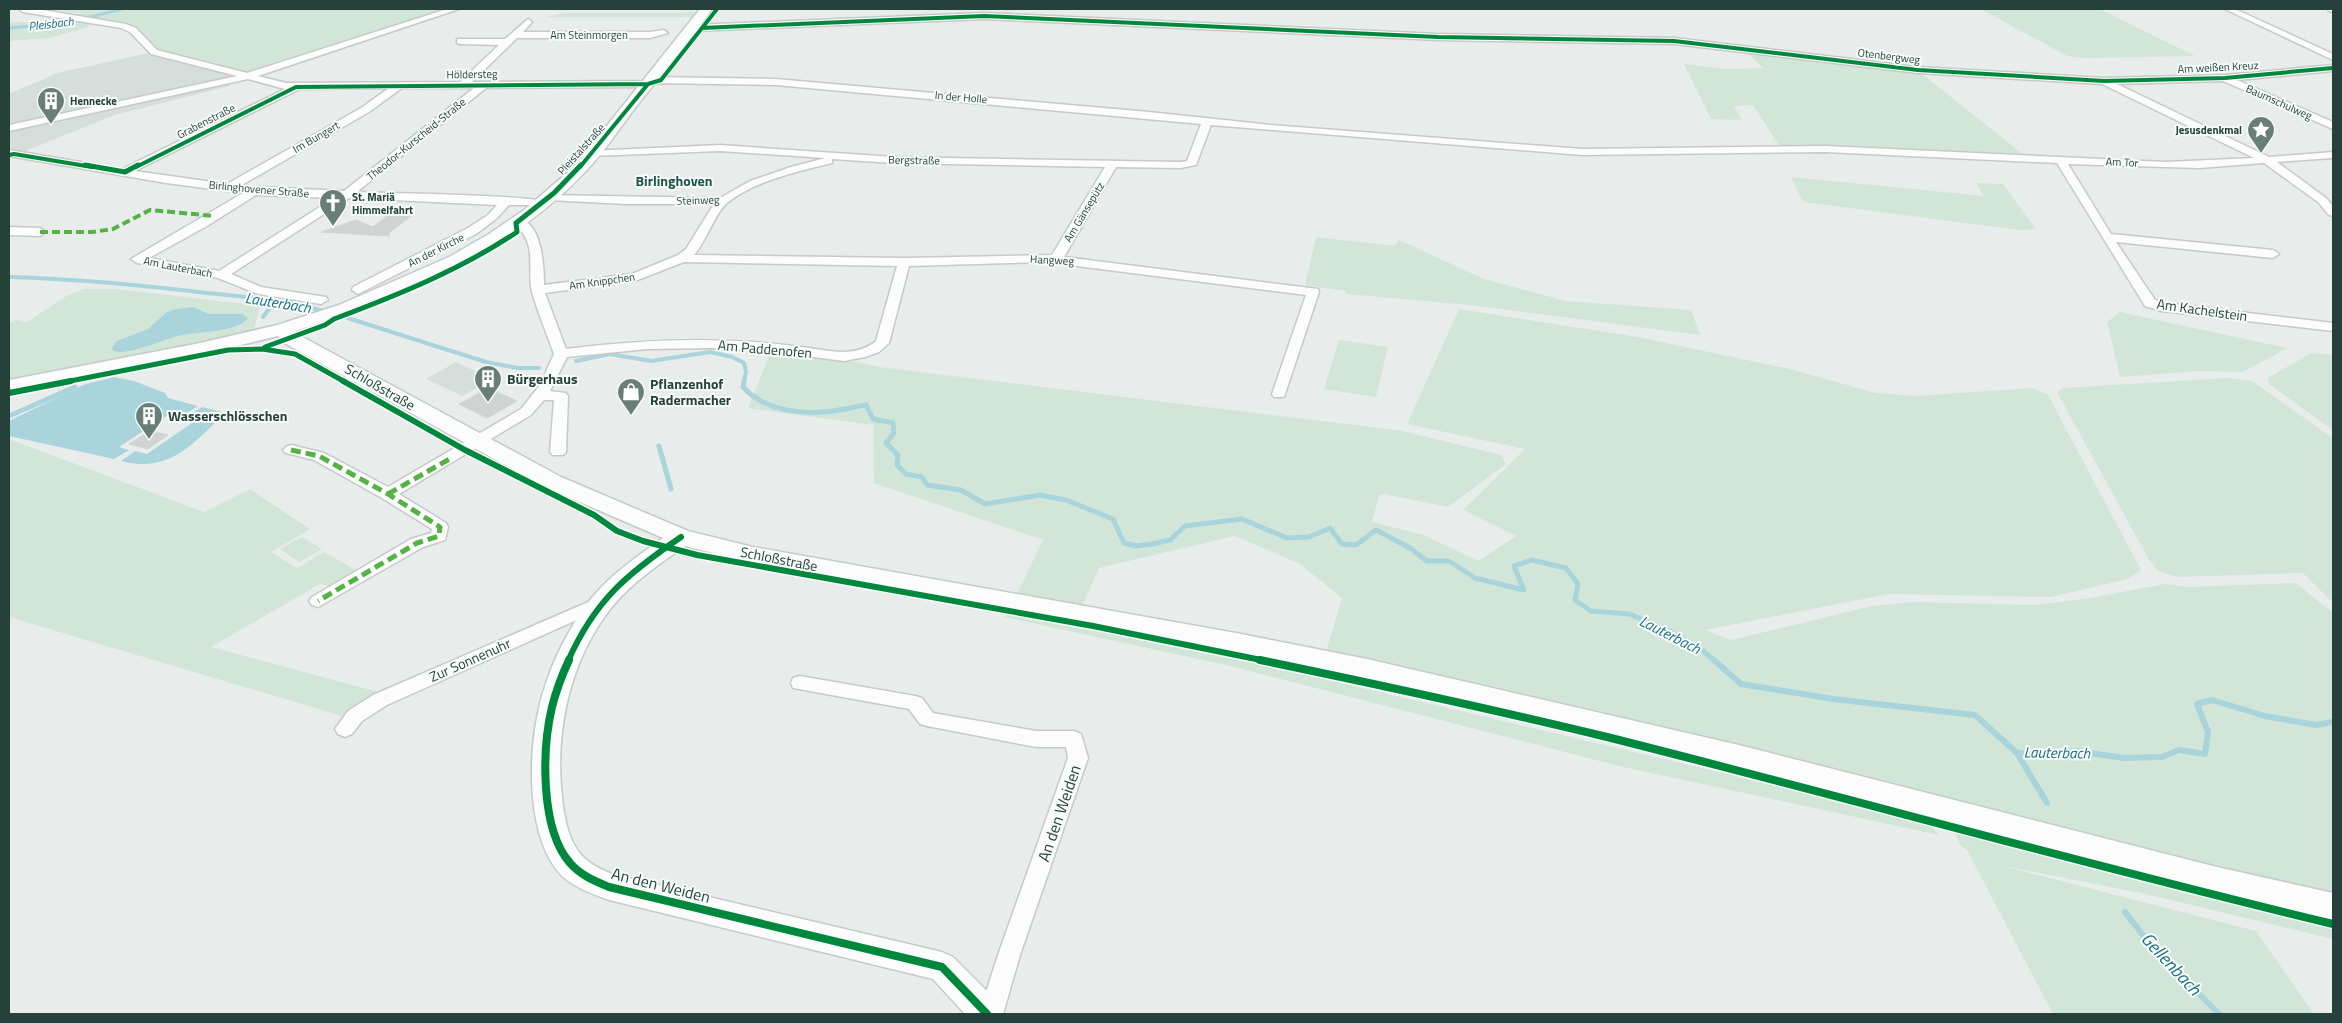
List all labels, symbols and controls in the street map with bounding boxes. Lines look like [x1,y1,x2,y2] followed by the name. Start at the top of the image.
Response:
[27,11,75,36] water label: Pleisbach
[550,27,628,43] street label: Am Steinmorgen
[1857,44,1922,68] street label: Otenbergweg
[2177,57,2259,77] street label: Am weißen Kreuz
[446,66,498,82] street label: Höldersteg
[2243,80,2315,124] street label: Baumschulweg
[36,86,66,125] building icon: Hennecke
[934,87,988,107] street label: In der Holle
[70,93,117,109] place label: Hennecke
[363,94,469,184] street label: Theodor-Kurscheid-Straße
[174,99,238,143] street label: Grabenstraße
[2246,115,2276,154] place icon: Jesusdenkmal
[290,117,343,157] street label: Im Bungert
[554,119,609,178] street label: Pleistalstraße
[2175,122,2242,138] place label: Jesusdenkmal
[888,152,941,168] street label: Bergstraße
[2105,153,2139,171] street label: Am Tor
[636,170,712,191] district label: Birlinghoven
[208,177,310,201] street label: Birlinghovener Straße
[1060,179,1108,245] street label: Am Gänsepütz
[318,188,348,227] church icon: St. Mariä Himmelfahrt
[352,189,413,218] place label: St. Mariä Himmelfahrt
[676,191,720,209] street label: Steinweg
[405,229,467,271] street label: An der Kirche
[1030,251,1075,269] street label: Hangweg
[142,252,214,282] street label: Am Lauterbach
[568,268,636,294] street label: Am Knippchen
[244,286,313,319] water label: Lauterbach
[2155,293,2249,326] street label: Am Kachelstein
[717,334,813,363] street label: Am Paddenofen
[341,358,419,415] street label: Schloßstraße
[473,364,503,403] building icon: Bürgerhaus
[507,368,578,389] place label: Bürgerhaus
[650,373,731,410] place label: Pflanzenhof Radermacher
[616,377,646,416] shop icon: Pflanzenhof Radermacher
[134,401,164,440] building icon: Wasserschlösschen
[168,405,287,426] place label: Wasserschlösschen
[739,541,820,576] street label: Schloßstraße
[1635,609,1705,660] water label: Lauterbach
[426,632,514,687] street label: Zur Sonnenuhr
[2024,740,2091,765] water label: Lauterbach
[1031,761,1087,865] street label: An den Weiden
[609,861,713,909] street label: An den Weiden
[2135,926,2208,1002] water label: Gellenbach

